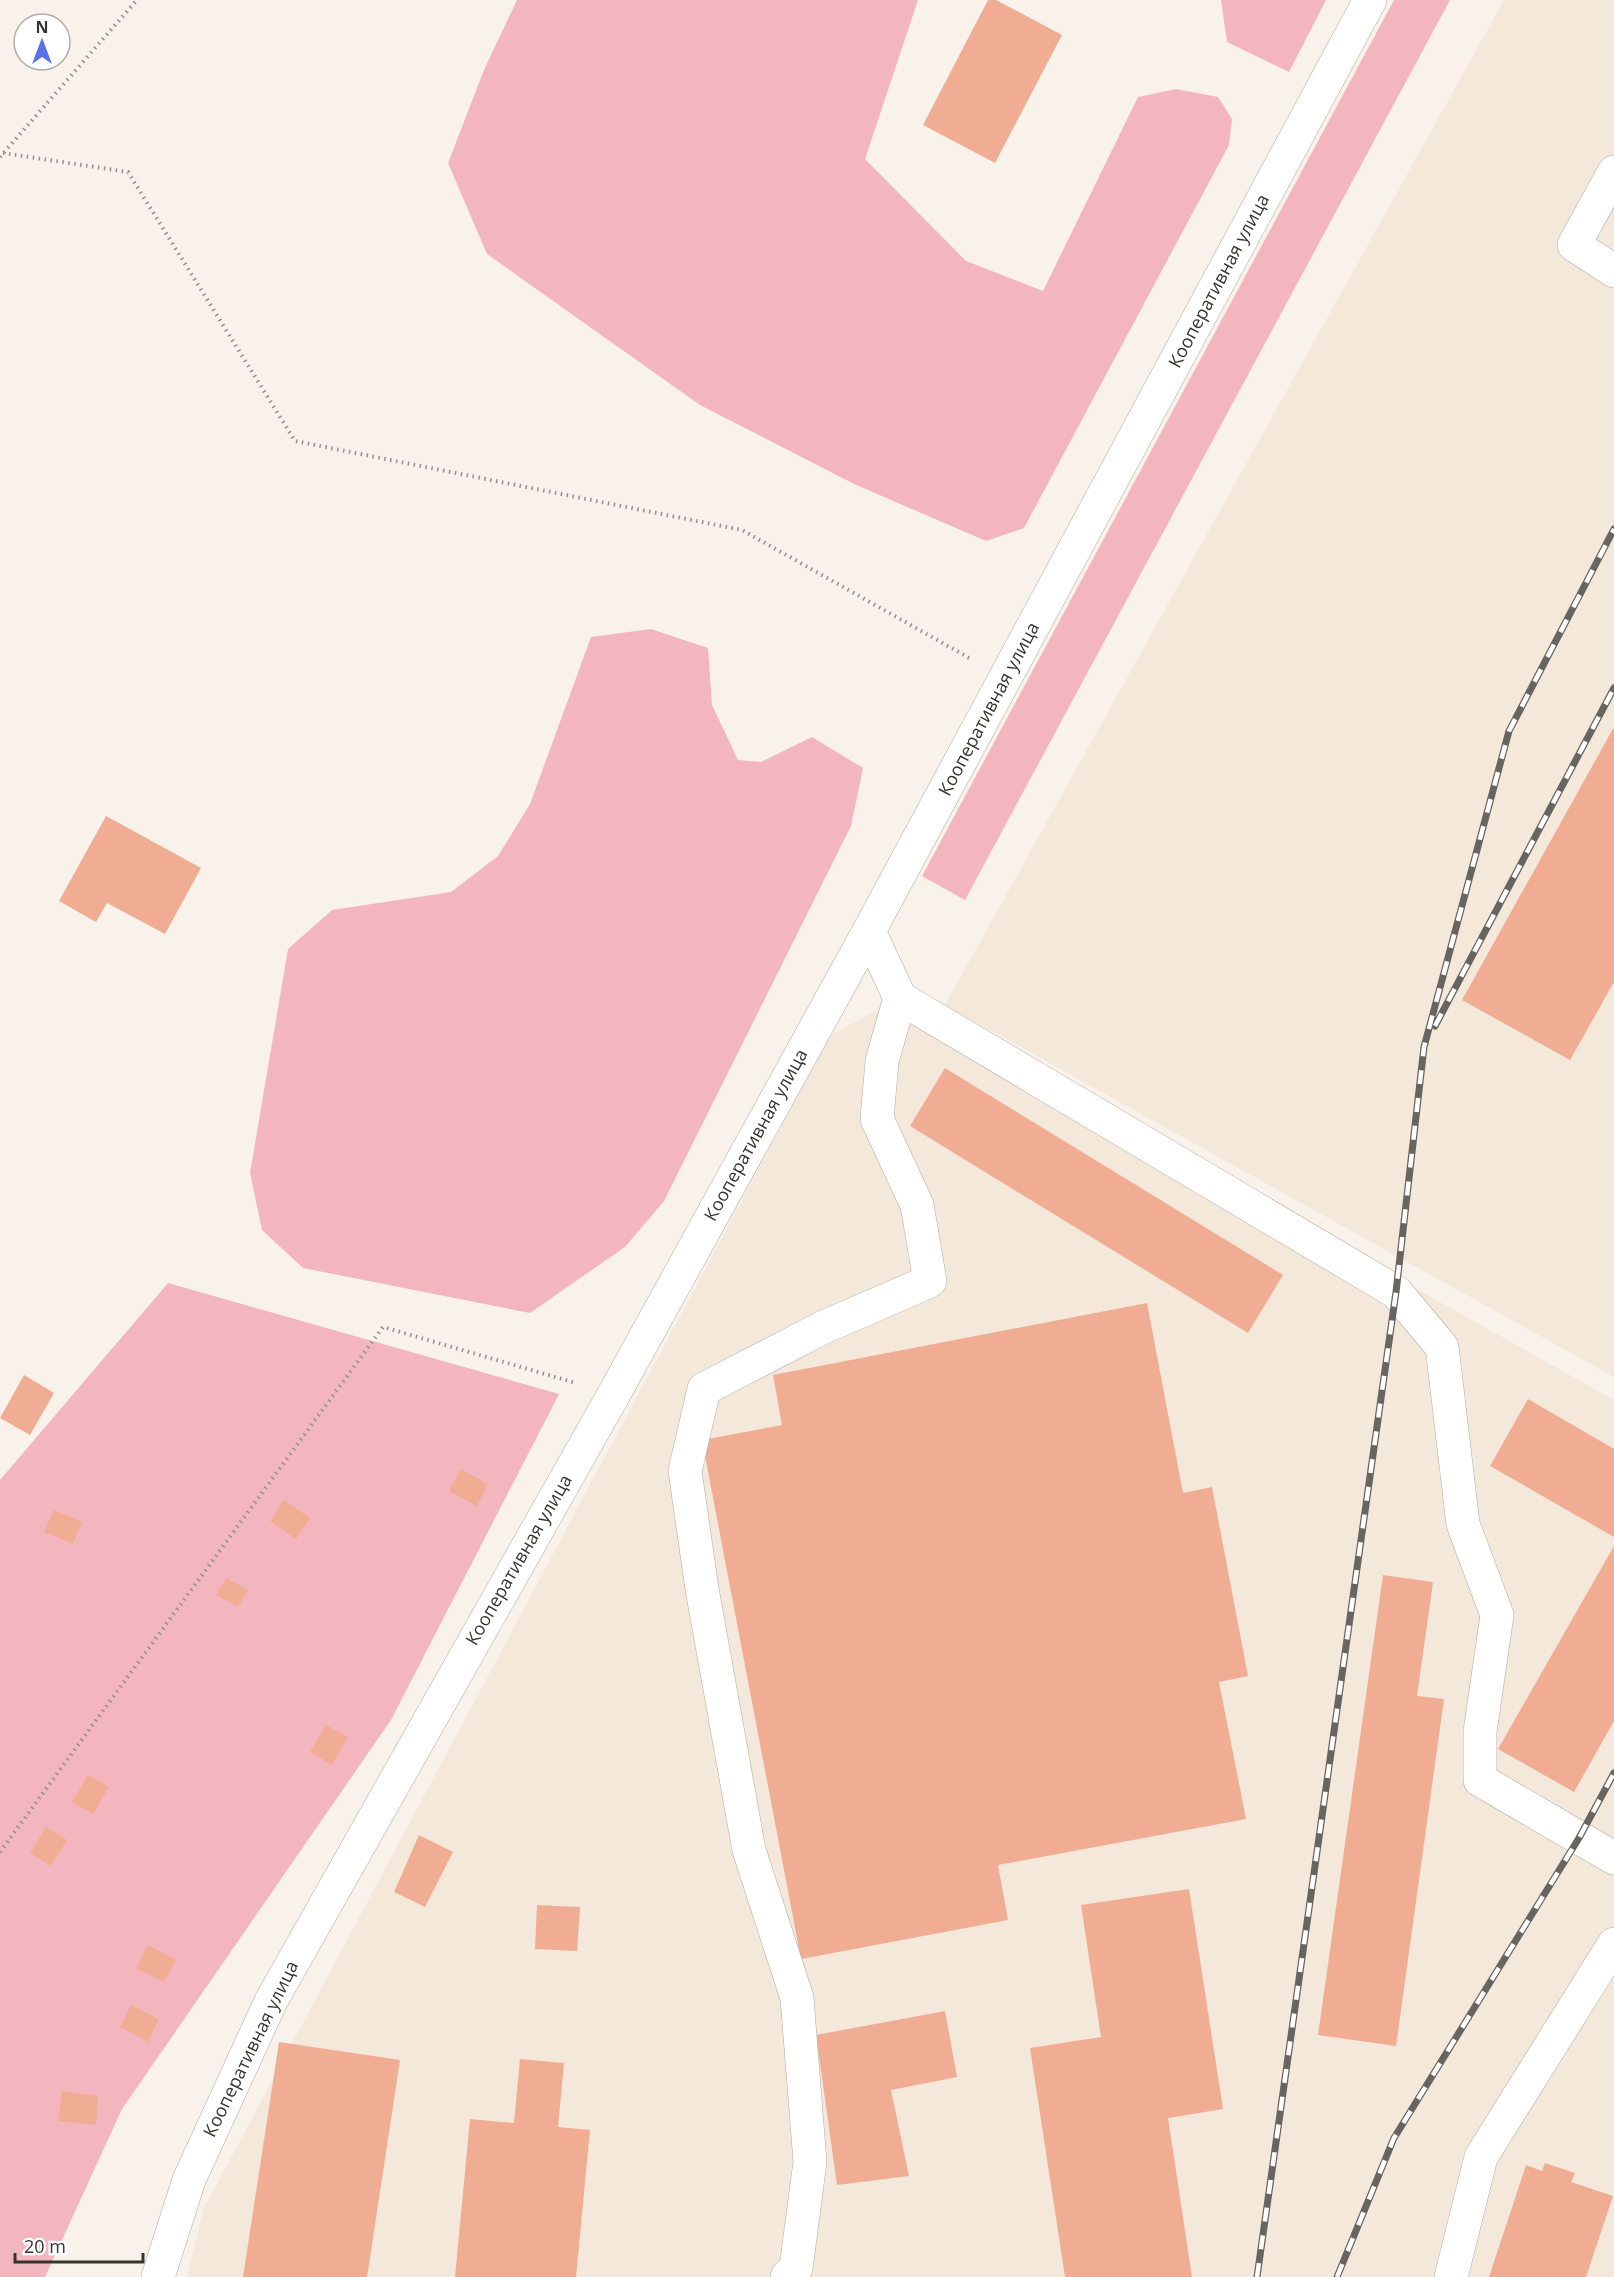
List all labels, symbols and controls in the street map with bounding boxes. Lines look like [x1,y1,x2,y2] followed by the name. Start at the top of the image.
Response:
[12,12,72,72] north arrow
[35,16,49,38] text: N
[1162,190,1274,371] street label: Кооперативная улица
[932,618,1044,799] street label: Кооперативная улица
[698,1044,812,1225] street label: Кооперативная улица
[459,1470,577,1649] street label: Кооперативная улица
[197,1956,303,2141] street label: Кооперативная улица
[15,2226,142,2264] scale bar
[24,2234,66,2258] text: 20 m

